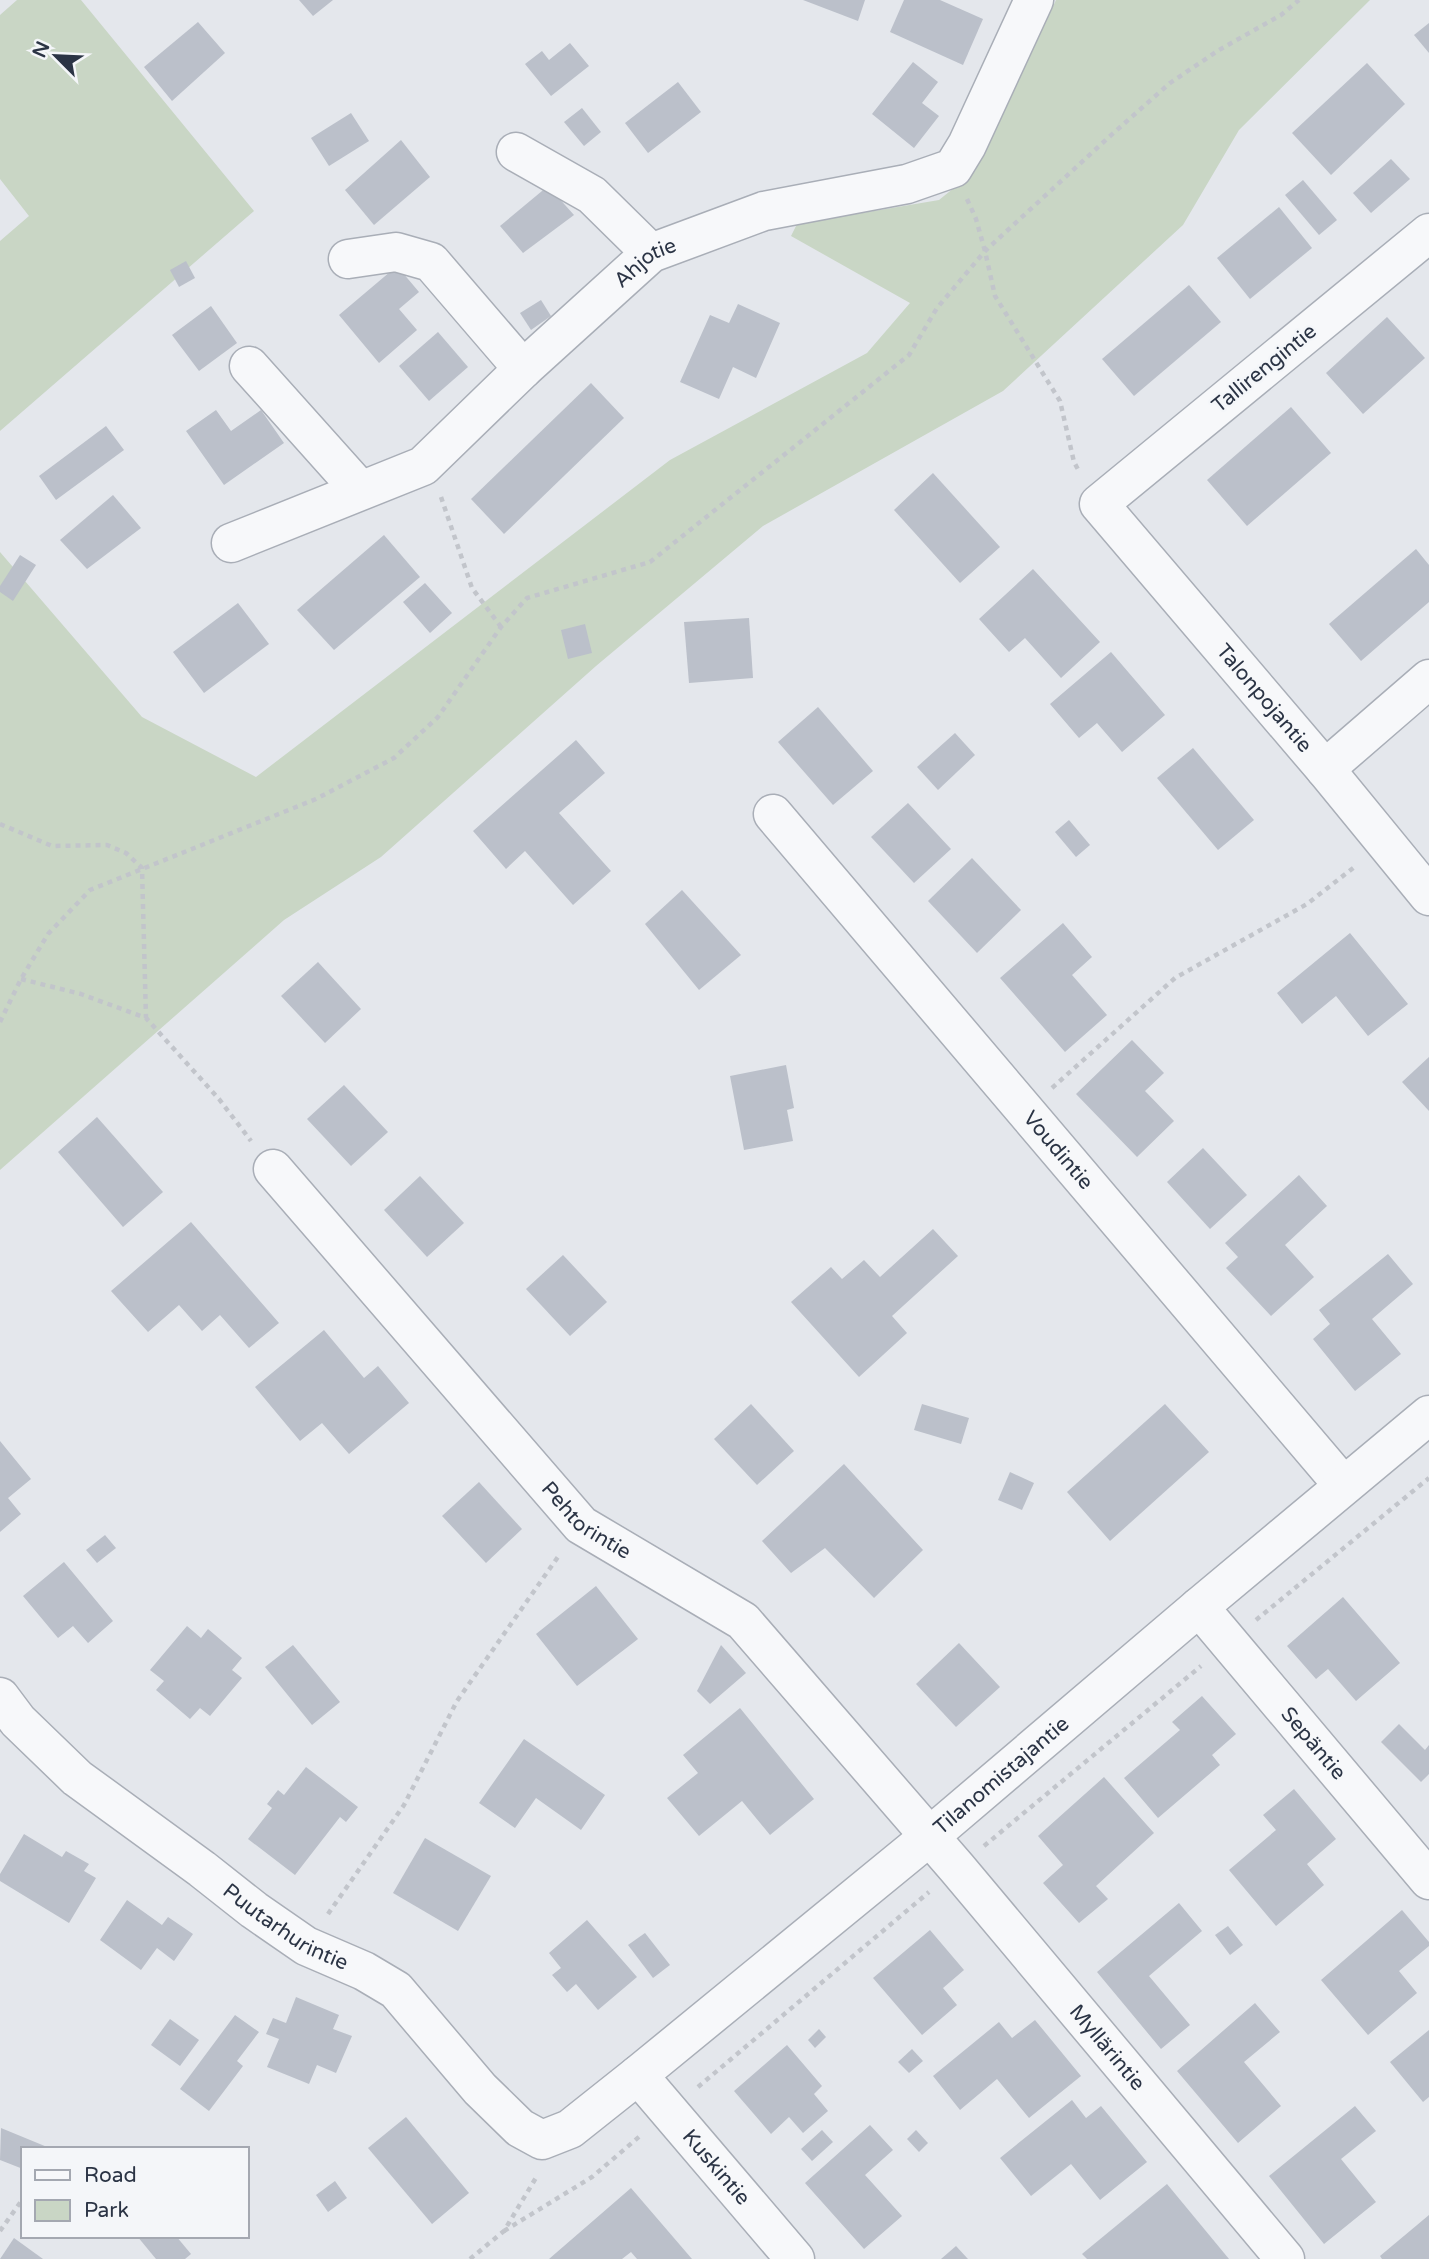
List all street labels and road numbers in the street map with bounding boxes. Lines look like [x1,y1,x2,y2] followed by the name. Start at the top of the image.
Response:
[609,233,680,293] street label: Ahjotie
[1207,319,1322,418] street label: Tallirengintie
[1211,639,1317,758] street label: Talonpojantie
[1018,1106,1099,1195] street label: Voudintie
[536,1477,636,1565] street label: Pehtorintie
[1276,1702,1351,1785] street label: Sepäntie
[929,1711,1074,1840] street label: Tilanomistajantie
[218,1878,352,1976] street label: Puutarhurintie
[1064,2000,1150,2096] street label: Myllärintie
[677,2125,755,2210] street label: Kuskintie

